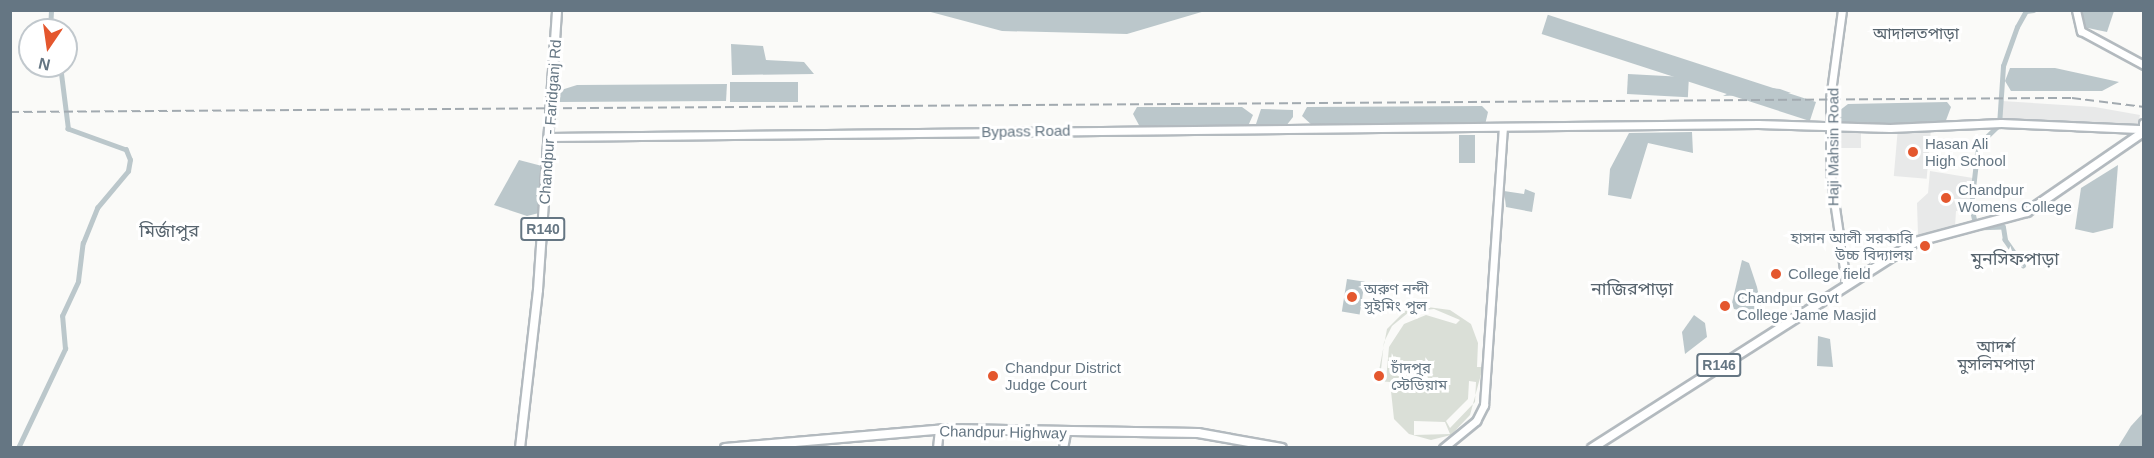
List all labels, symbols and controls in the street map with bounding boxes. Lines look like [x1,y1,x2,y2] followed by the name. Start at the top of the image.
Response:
[18,18,78,78] north arrow
[1873,24,1959,44] district label: আদালতপাড়া
[535,39,565,205] street label: Chandpur - Faridganj Rd
[37,54,52,74] text: N
[1824,88,1842,206] street label: Haji Mahsin Road
[981,121,1071,141] street label: Bypass Road
[1925,134,2006,169] place label: Hasan Ali High School
[1906,145,1920,159] marker: Hasan Ali High School
[1958,180,2072,215] place label: Chandpur Womens College
[1939,191,1953,205] marker: Chandpur Womens College
[519,218,567,240] road number: R140
[139,220,199,242] district label: মির্জাপুর
[1791,228,1913,263] place label: হাসান আলী সরকারি উচ্চ বিদ্যালয়
[1918,239,1932,253] marker: হাসান আলী সরকারি উচ্চ বিদ্যালয়
[1971,248,2059,270] district label: মুনসিফপাড়া
[1788,265,1871,283] place label: College field
[1769,267,1783,281] marker: College field
[1591,278,1673,300] district label: নাজিরপাড়া
[1364,279,1429,314] place label: অরুণ নন্দী সুইমিং পুল
[1737,288,1876,323] place label: Chandpur Govt College Jame Masjid
[1345,290,1359,304] marker: অরুণ নন্দী সুইমিং পুল
[1718,299,1732,313] marker: Chandpur Govt College Jame Masjid
[1958,337,2034,375] district label: আদর্শ মুসলিমপাড়া
[1695,354,1743,376] road number: R146
[1005,358,1121,393] place label: Chandpur District Judge Court
[1391,358,1447,393] place label: চাঁদপুর স্টেডিয়াম
[986,369,1000,383] marker: Chandpur District Judge Court
[1372,369,1386,383] marker: চাঁদপুর স্টেডিয়াম
[939,422,1067,442] street label: Chandpur Highway

